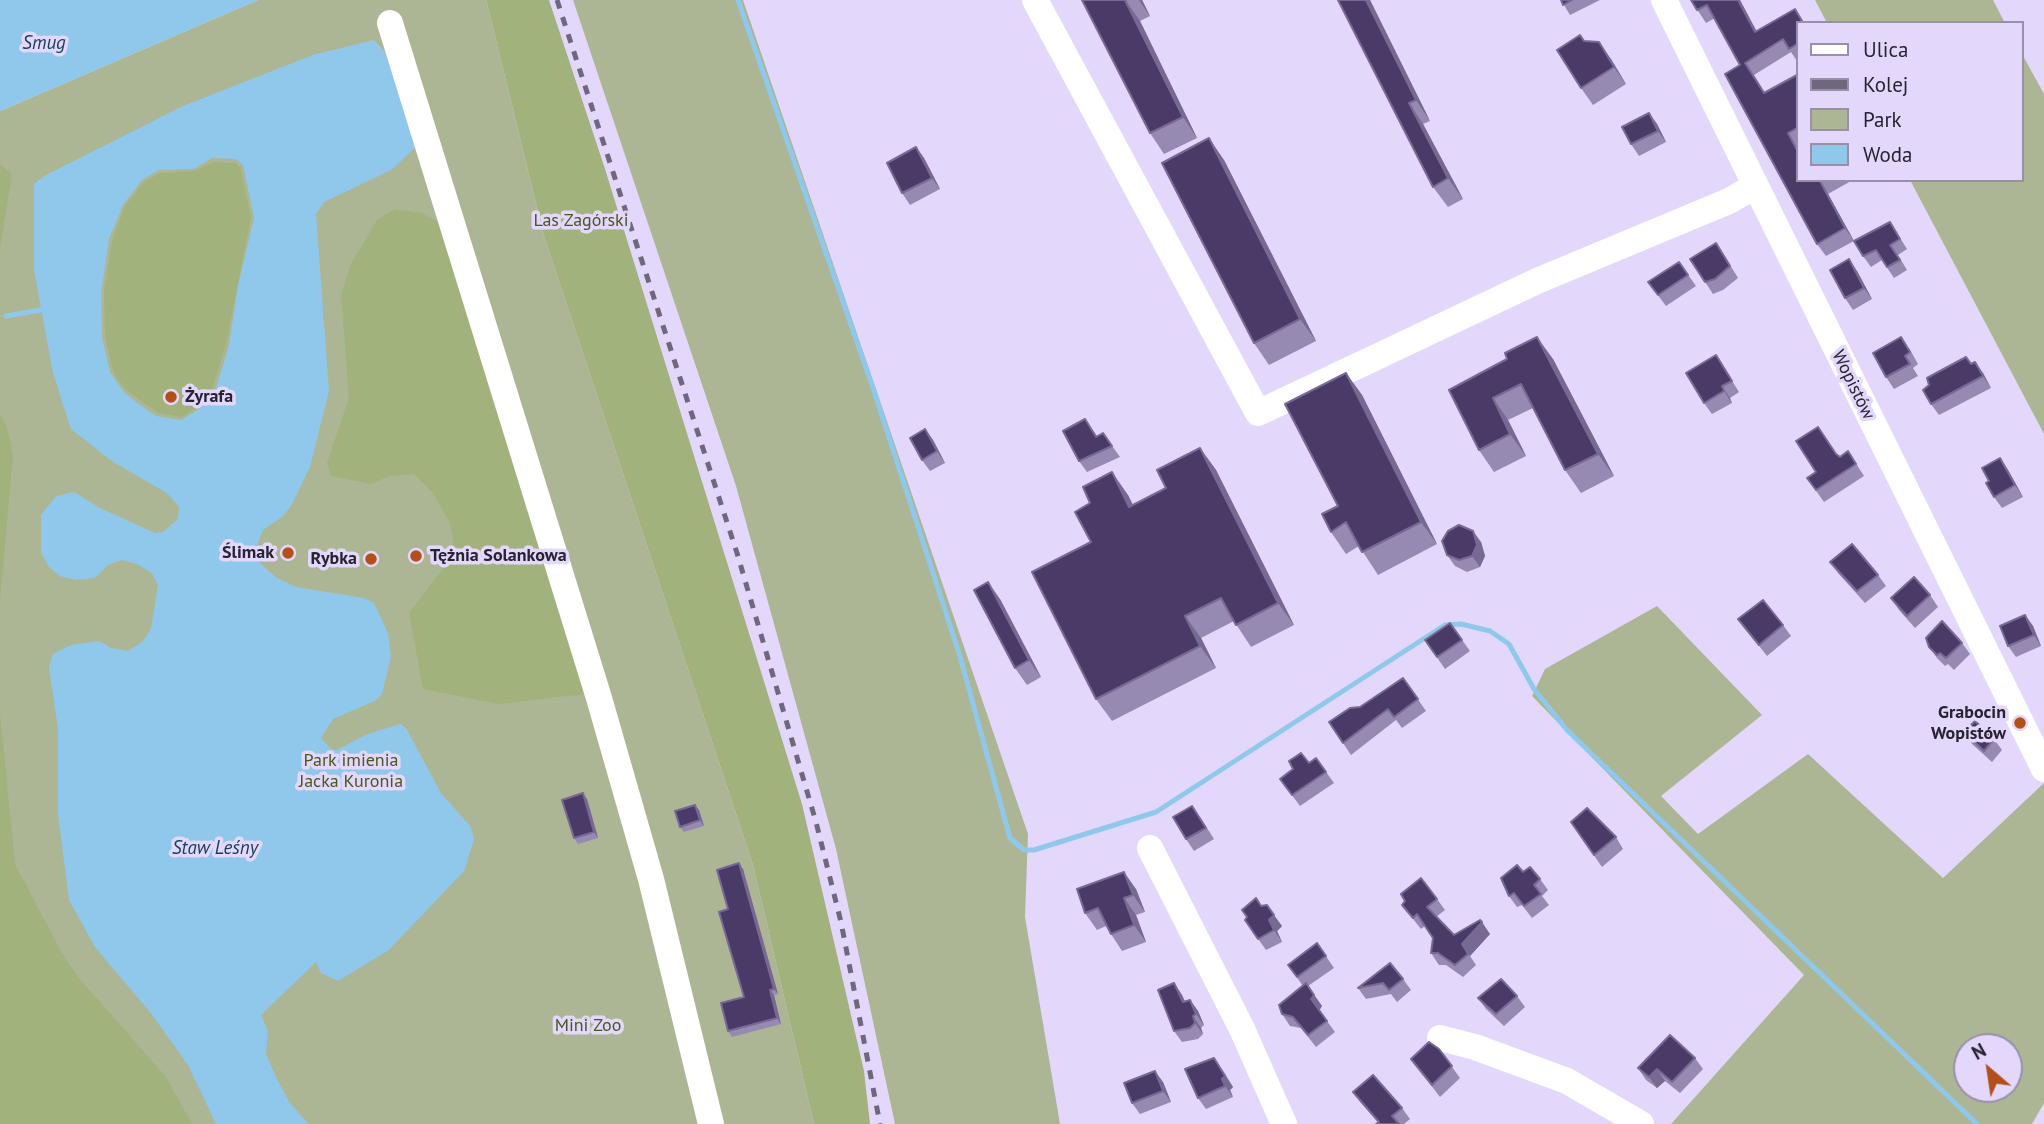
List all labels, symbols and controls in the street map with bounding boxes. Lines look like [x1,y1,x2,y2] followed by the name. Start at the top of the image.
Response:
[1796,21,2023,182] legend
[22,33,66,55] water label: Smug
[1863,36,1908,63] text: Ulica
[1863,71,1908,98] text: Kolej
[1863,106,1902,133] text: Park
[1863,141,1912,168] text: Woda
[533,210,629,232] park label: Las Zagórski
[1827,347,1879,423] street label: Wopistów
[185,386,233,408] place label: Żyrafa
[163,389,179,405] marker: Żyrafa
[222,542,274,564] place label: Ślimak
[280,545,296,561] marker: Ślimak
[430,545,567,567] place label: Tężnia Solankowa
[311,548,357,570] place label: Rybka
[408,548,424,564] marker: Tężnia Solankowa
[363,551,379,567] marker: Rybka
[1931,702,2006,744] place label: Grabocin Wopistów
[2012,715,2028,731] marker: Grabocin Wopistów
[299,750,403,792] park label: Park imienia Jacka Kuronia
[172,838,258,860] water label: Staw Leśny
[555,1015,621,1037] park label: Mini Zoo
[1953,1033,2023,1103] north arrow
[1968,1038,1990,1065] text: N

